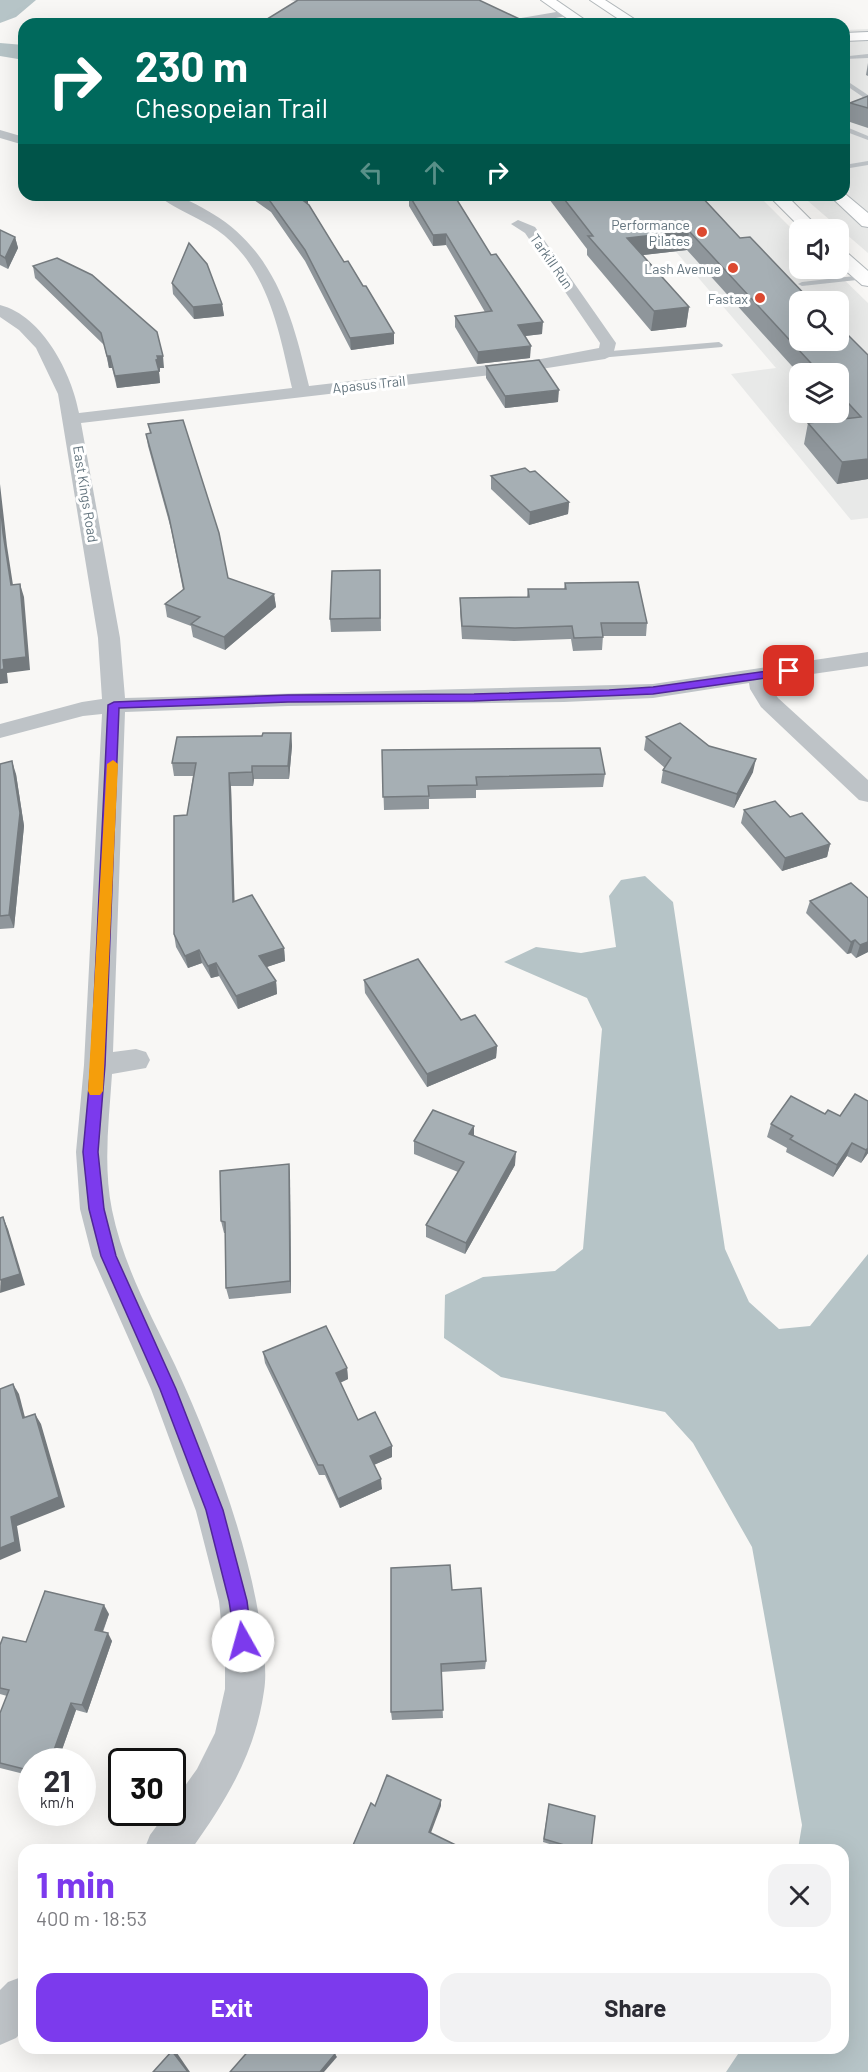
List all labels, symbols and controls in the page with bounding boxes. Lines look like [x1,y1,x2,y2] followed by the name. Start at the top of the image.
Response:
[135,40,248,90] text: 230 m
[36,42,114,120] icon: right
[135,91,328,123] text: Chesopeian Trail
[355,156,388,189] icon: left
[418,156,451,189] icon: ahead
[481,156,514,189] icon: right
[611,216,690,249] place label: Performance Pilates
[789,219,849,423] map controls
[789,219,849,279] button: sound
[695,225,709,239] marker: Performance Pilates
[527,230,577,292] street label: Tarkill Run
[644,260,721,277] place label: Lash Avenue
[726,261,740,275] marker: Lash Avenue
[708,290,748,307] place label: Fastax
[753,291,767,305] marker: Fastax
[789,291,849,351] button: search
[789,363,849,423] button: layers
[332,372,406,396] street label: Apasus Trail
[70,444,102,544] street label: East Kings Road
[763,645,814,696] pin
[772,654,805,687] icon: arrive
[211,1609,275,1673] position arrow
[108,1748,186,1826] speed limit sign: 30
[43,1762,71,1798] text: 21
[40,1793,74,1811] text: km/h
[36,1862,115,1905] text: 1 min
[768,1864,831,1927] button: close
[36,1906,147,1930] text: 400 m · 18:53
[36,1973,428,2042] button: Exit
[440,1973,831,2042] button: Share

